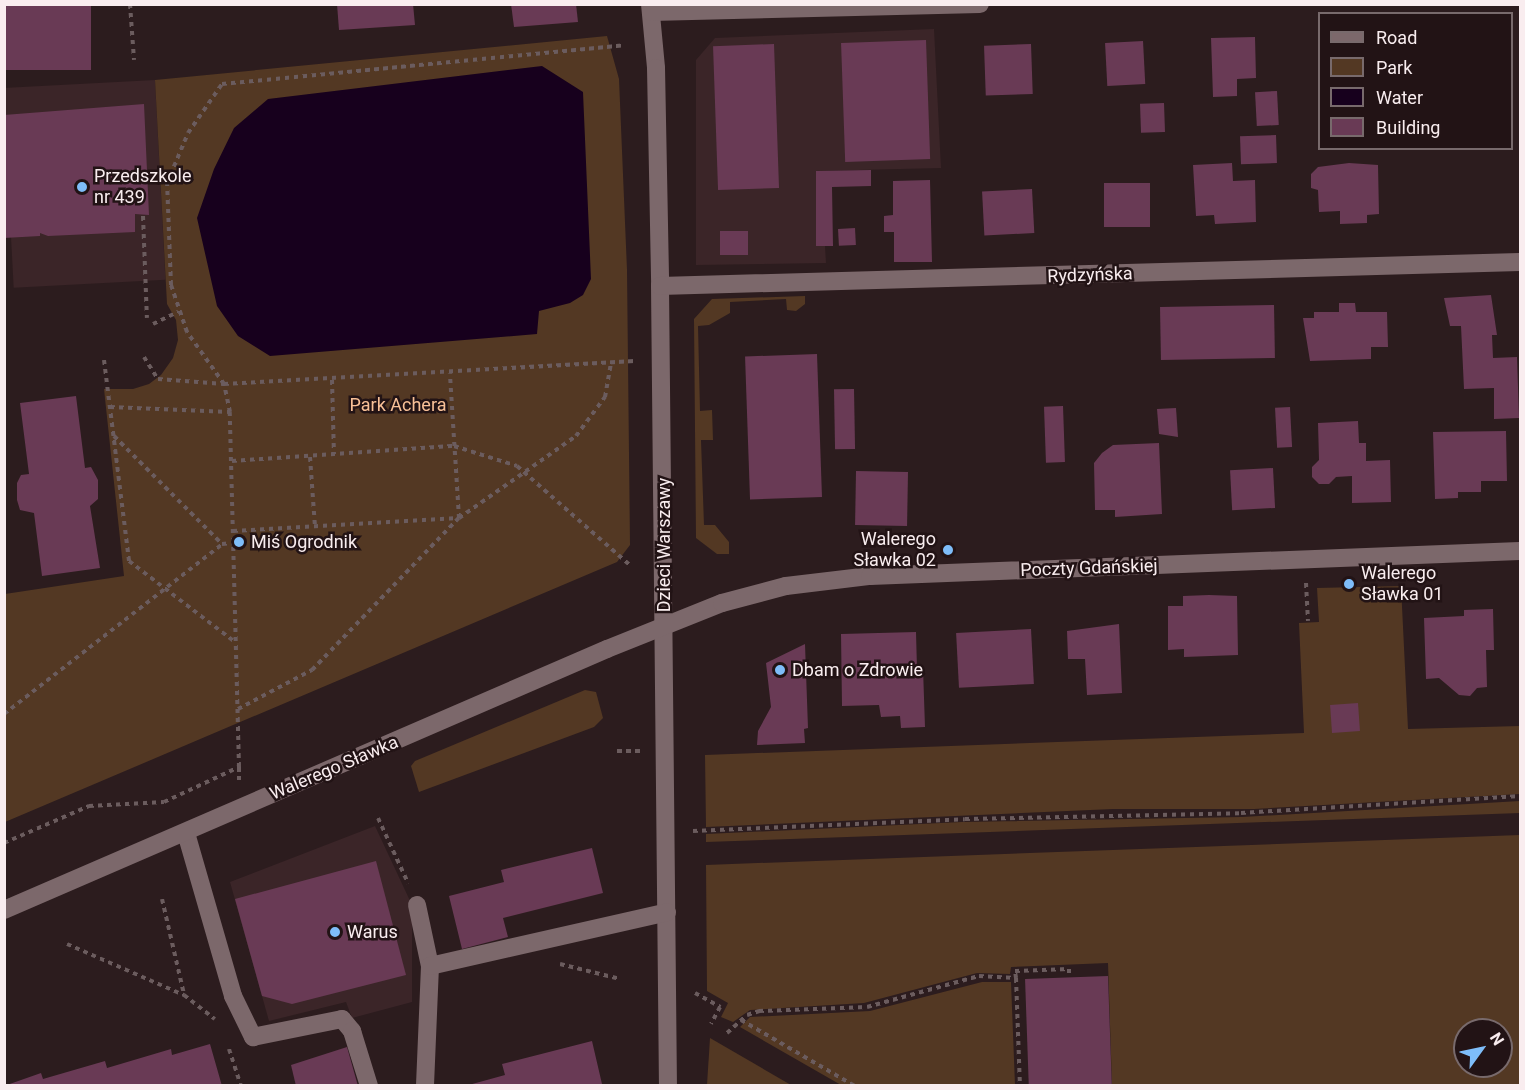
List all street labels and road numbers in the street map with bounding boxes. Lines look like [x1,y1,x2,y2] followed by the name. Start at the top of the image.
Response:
[1047,263,1133,287] street label: Rydzyńska
[653,478,675,612] street label: Dzieci Warszawy
[1020,555,1158,581] street label: Poczty Gdańskiej
[266,731,402,805] street label: Walerego Sławka

